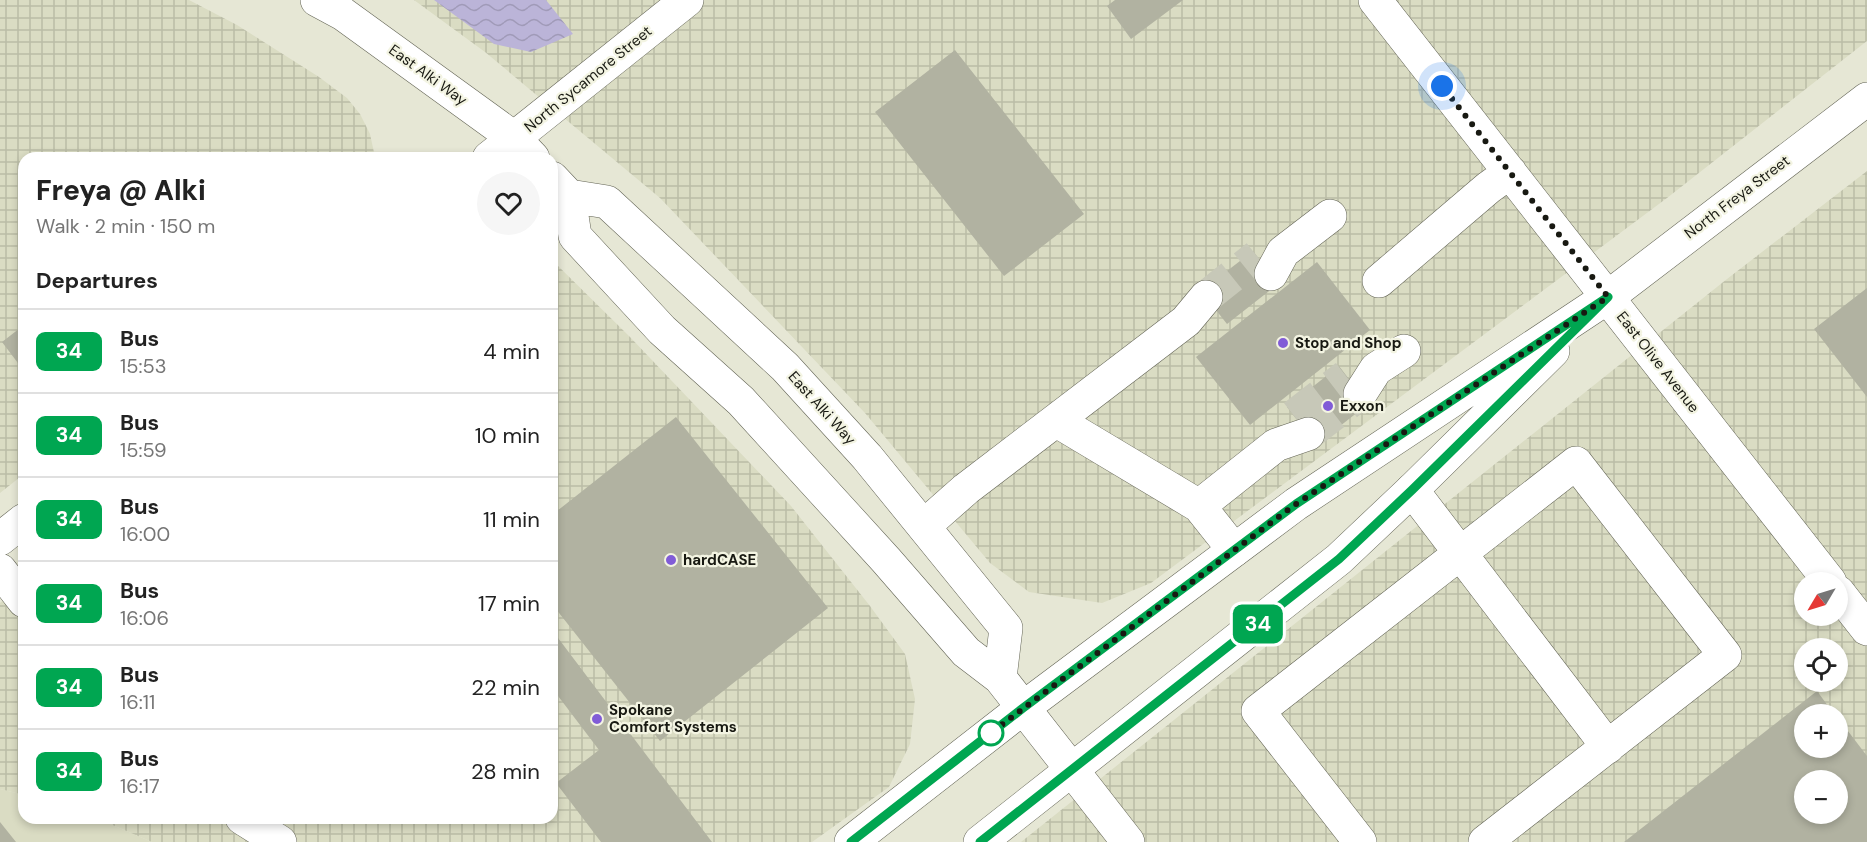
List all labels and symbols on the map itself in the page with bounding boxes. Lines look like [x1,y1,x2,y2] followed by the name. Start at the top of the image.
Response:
[520,21,656,137] street label: North Sycamore Street
[385,40,472,111] street label: East Alki Way
[1427,71,1457,101] your location
[1680,151,1794,243] street label: North Freya Street
[1612,307,1704,417] street label: East Olive Avenue
[1295,333,1402,353] place label: Stop and Shop
[1276,336,1290,350] marker: Stop and Shop
[784,367,861,449] street label: East Alki Way
[1340,396,1384,416] place label: Exxon
[1321,399,1335,413] marker: Exxon
[683,550,756,570] place label: hardCASE
[664,553,678,567] marker: hardCASE
[1794,572,1848,626] north arrow
[1231,604,1285,644] line badge: 34
[609,700,737,737] place label: Spokane Comfort Systems
[590,712,604,726] marker: Spokane Comfort Systems
[978,720,1004,746] unlabelled marker

